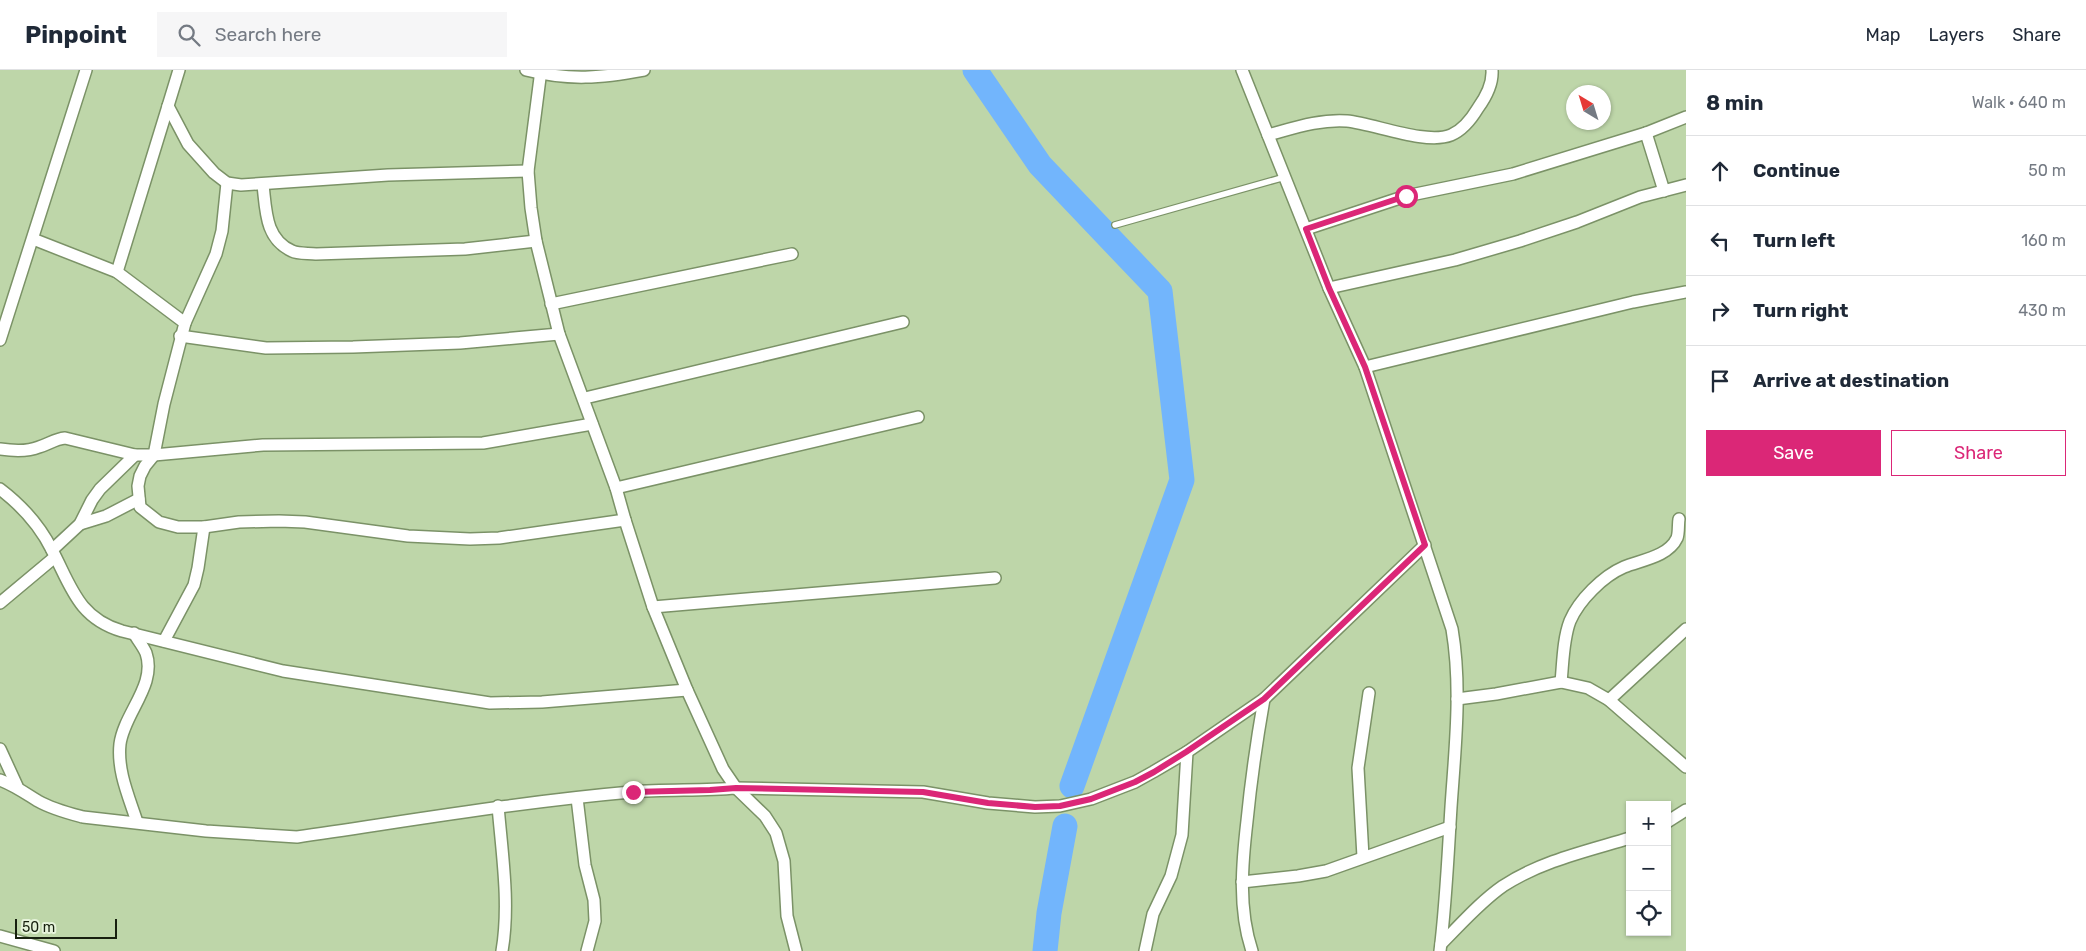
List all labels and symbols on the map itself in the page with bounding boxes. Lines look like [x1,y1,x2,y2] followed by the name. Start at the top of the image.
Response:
[1566,85,1611,130] north arrow
[1395,185,1418,208] route start
[622,781,645,804] route end
[15,916,118,939] scale bar

